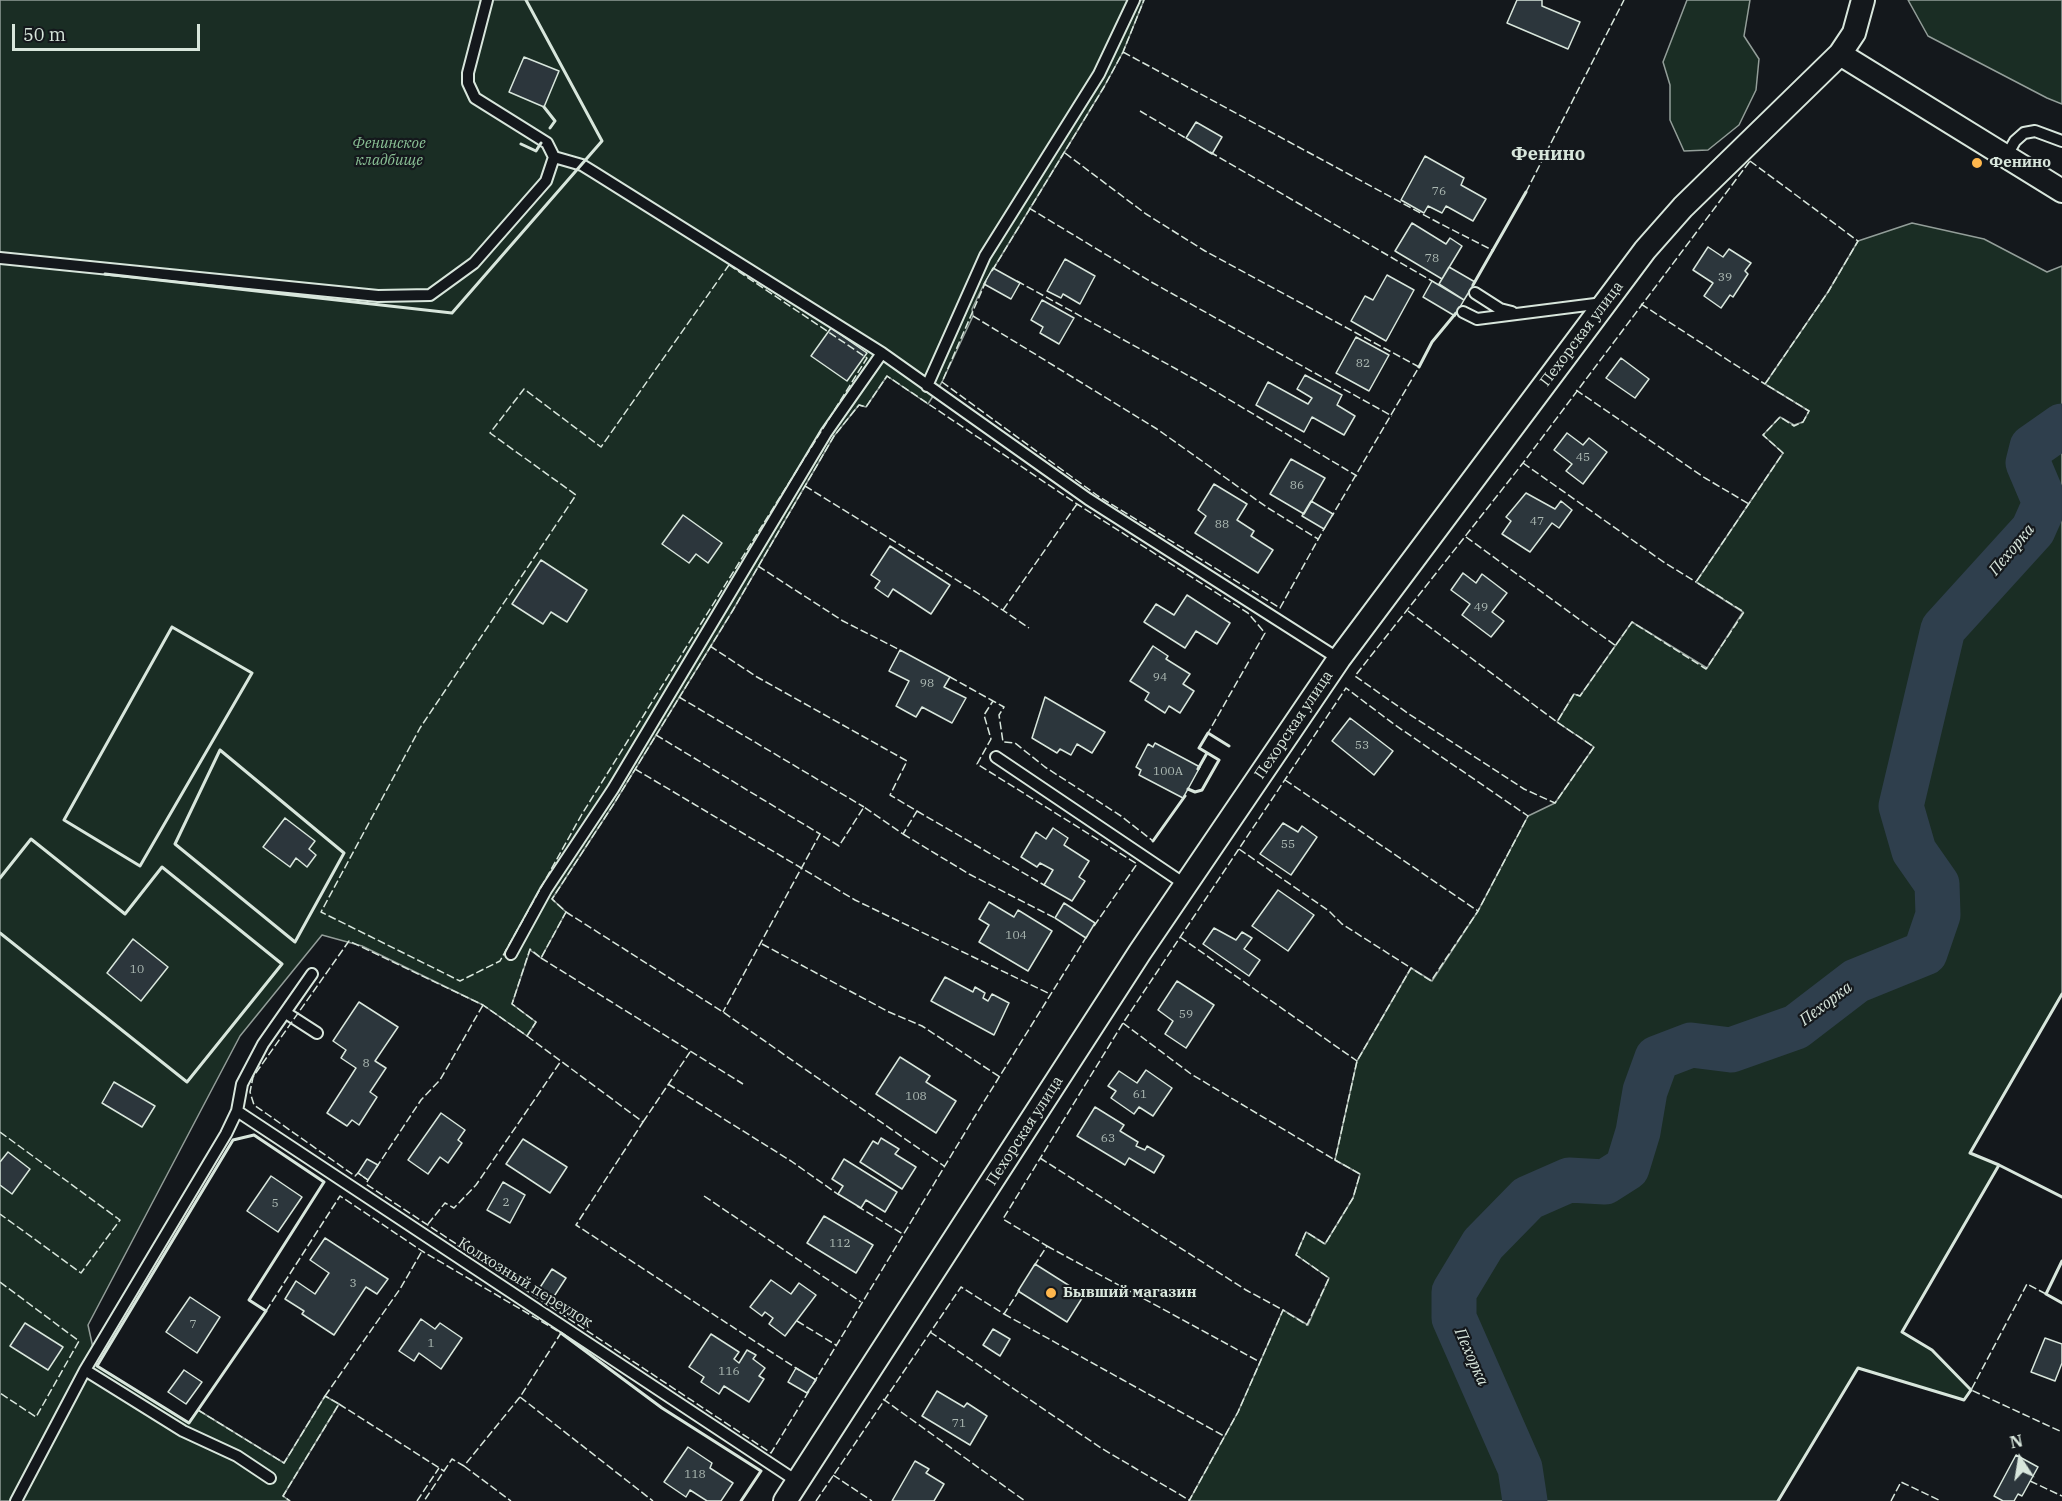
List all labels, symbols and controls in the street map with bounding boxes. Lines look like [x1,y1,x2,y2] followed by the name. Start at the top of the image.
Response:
[15,12,202,50] scale bar
[23,23,66,46] text: 50 m
[352,135,426,170] park label: Фенинское кладбище
[1511,144,1585,166] district label: Фенино
[1989,154,2051,172] place label: Фенино
[1970,156,1984,170] marker: Фенино
[1432,185,1446,199] house number: 76
[1425,252,1439,266] house number: 78
[1718,271,1732,285] house number: 39
[1537,278,1627,390] street label: Пехорская улица
[1356,357,1370,371] house number: 82
[1576,451,1590,465] house number: 45
[1290,479,1304,493] house number: 86
[1530,515,1544,529] house number: 47
[1215,518,1229,532] house number: 88
[1985,520,2039,580] water label: Пехорка
[1474,601,1488,615] house number: 49
[1251,667,1337,783] street label: Пехорская улица
[1153,671,1167,685] house number: 94
[920,677,934,691] house number: 98
[1355,739,1369,753] house number: 53
[1153,765,1183,779] house number: 100А
[1281,838,1295,852] house number: 55
[1005,929,1027,943] house number: 104
[130,963,144,977] house number: 10
[1796,978,1856,1030] water label: Пехорка
[1179,1008,1193,1022] house number: 59
[362,1057,370,1071] house number: 8
[983,1073,1067,1189] street label: Пехорская улица
[1133,1088,1147,1102] house number: 61
[905,1090,927,1104] house number: 108
[1101,1132,1115,1146] house number: 63
[502,1196,510,1210] house number: 2
[271,1197,279,1211] house number: 5
[454,1234,596,1332] street label: Колхозный переулок
[829,1237,851,1251] house number: 112
[349,1277,357,1291] house number: 3
[1063,1284,1197,1302] place label: Бывший магазин
[1044,1286,1058,1300] marker: Бывший магазин
[189,1318,197,1332] house number: 7
[1450,1325,1492,1389] water label: Пехорка
[427,1337,435,1351] house number: 1
[718,1365,740,1379] house number: 116
[952,1417,966,1431] house number: 71
[1990,1429,2050,1489] north arrow
[2008,1430,2025,1452] text: N
[684,1468,706,1482] house number: 118

